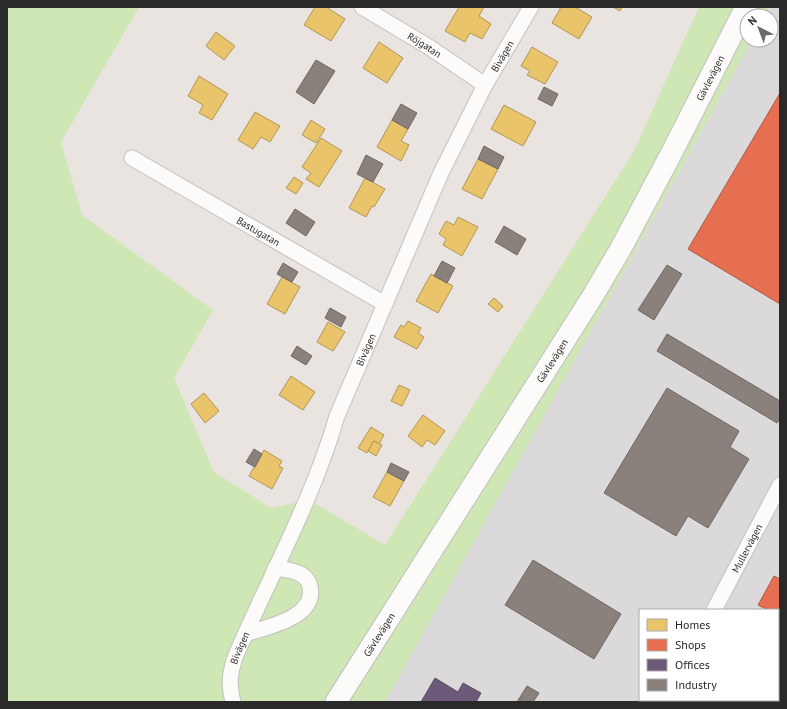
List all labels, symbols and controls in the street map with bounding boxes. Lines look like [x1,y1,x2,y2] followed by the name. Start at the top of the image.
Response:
[739,8,779,48] north arrow
[745,13,760,28] text: N
[405,30,444,61] street label: Röjgatan
[488,38,517,74] street label: Bivägen
[693,53,727,103] street label: Gävlevägen
[234,214,282,249] street label: Bastugatan
[353,331,379,368] street label: Bivägen
[534,336,571,385] street label: Gävlevägen
[729,522,765,575] street label: Mullervägen
[639,609,779,701] legend
[360,610,398,659] street label: Gävlevägen
[675,617,710,632] text: Homes
[227,630,253,666] street label: Bivägen
[675,637,706,652] text: Shops
[675,657,710,672] text: Offices
[675,677,717,692] text: Industry

